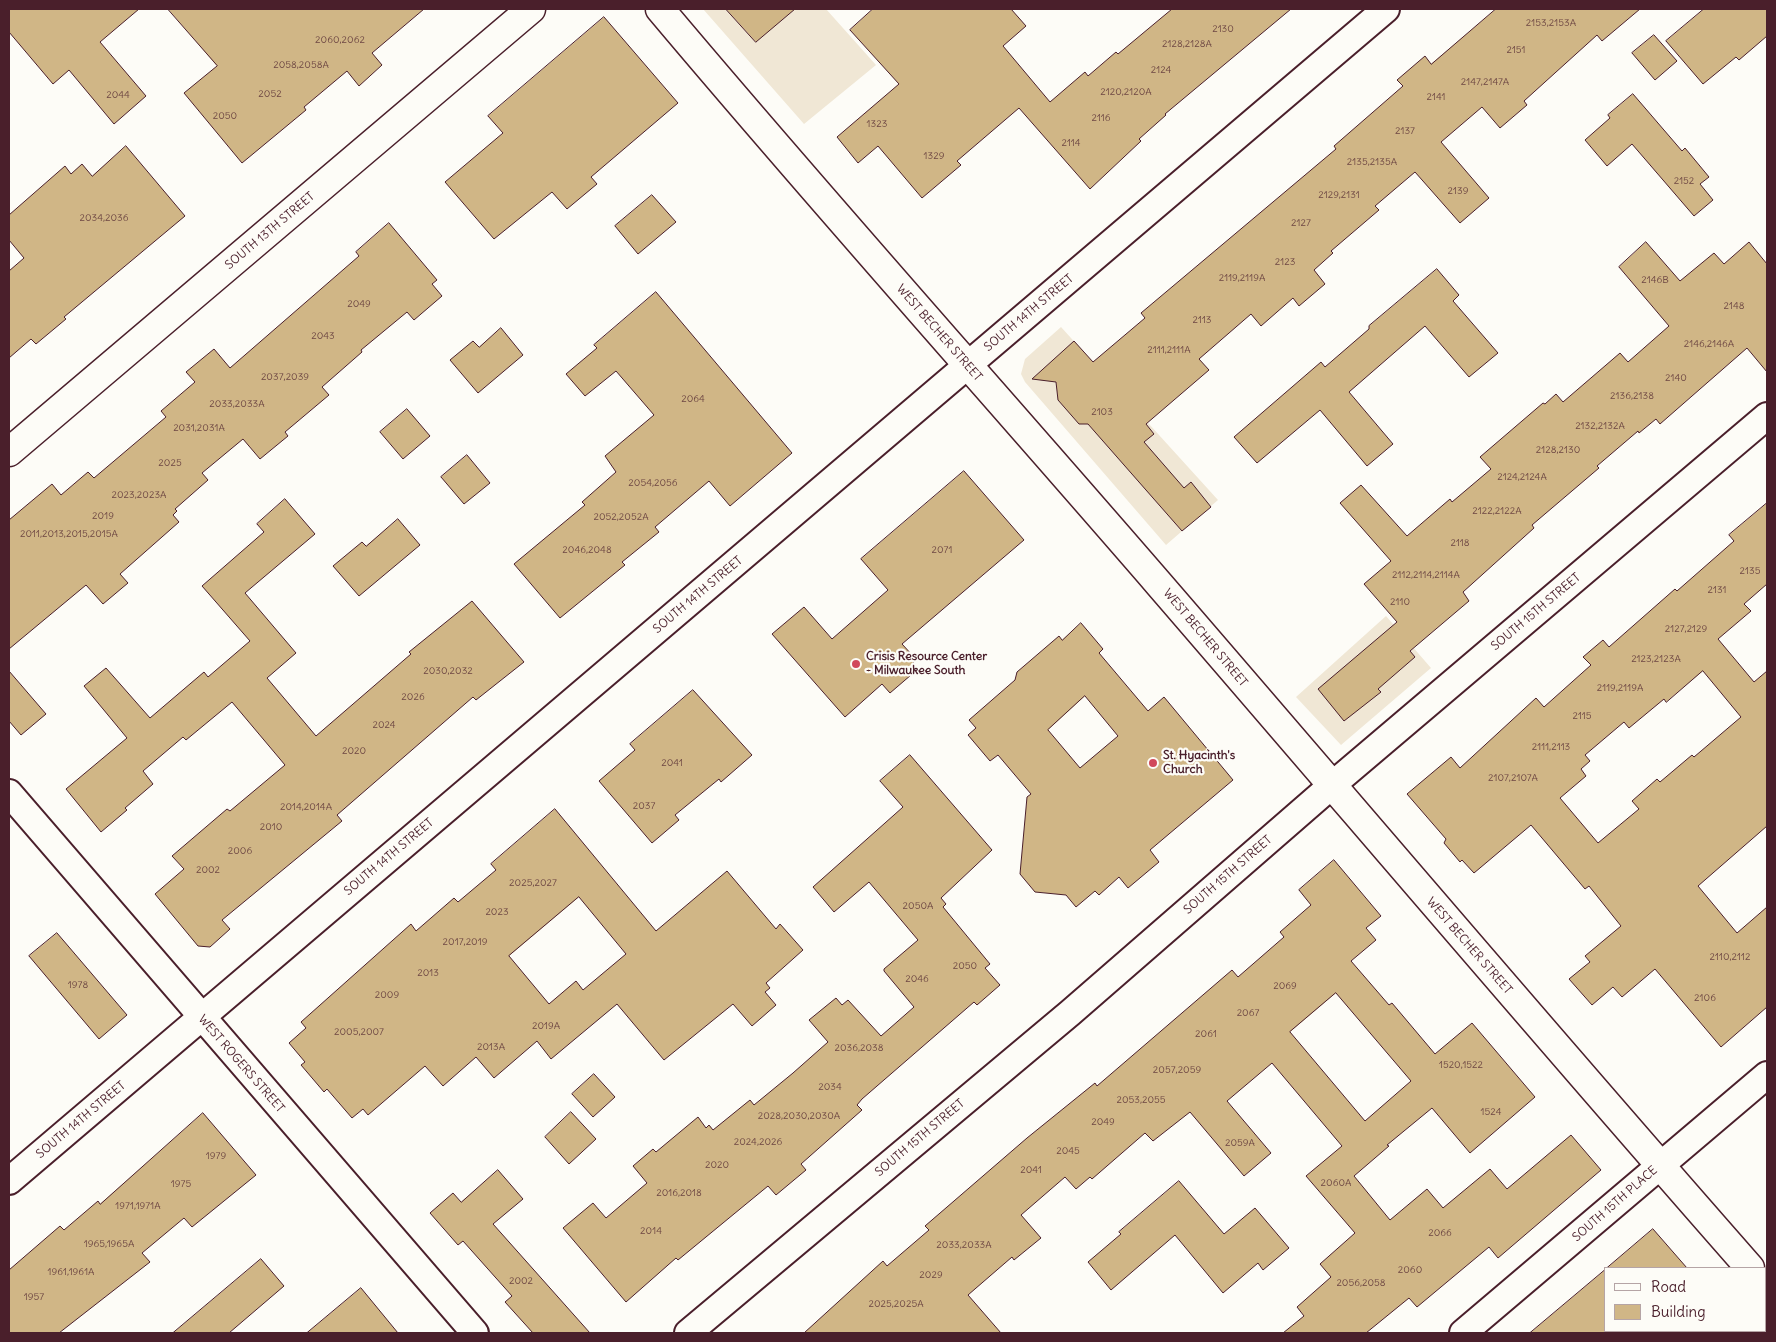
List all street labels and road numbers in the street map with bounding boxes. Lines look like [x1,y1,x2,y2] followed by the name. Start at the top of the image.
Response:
[222,189,318,273] street label: SOUTH 13TH STREET
[981,271,1077,355] street label: SOUTH 14TH STREET
[893,282,985,384] street label: WEST BECHER STREET
[650,553,746,637] street label: SOUTH 14TH STREET
[1488,570,1584,654] street label: SOUTH 15TH STREET
[1160,586,1250,690] street label: WEST BECHER STREET
[341,815,437,899] street label: SOUTH 14TH STREET
[1181,833,1275,917] street label: SOUTH 15TH STREET
[1423,895,1515,997] street label: WEST BECHER STREET
[195,1012,287,1116] street label: WEST ROGERS STREET
[33,1078,129,1162] street label: SOUTH 14TH STREET
[872,1096,968,1180] street label: SOUTH 15TH STREET
[1570,1163,1660,1245] street label: SOUTH 15TH PLACE

